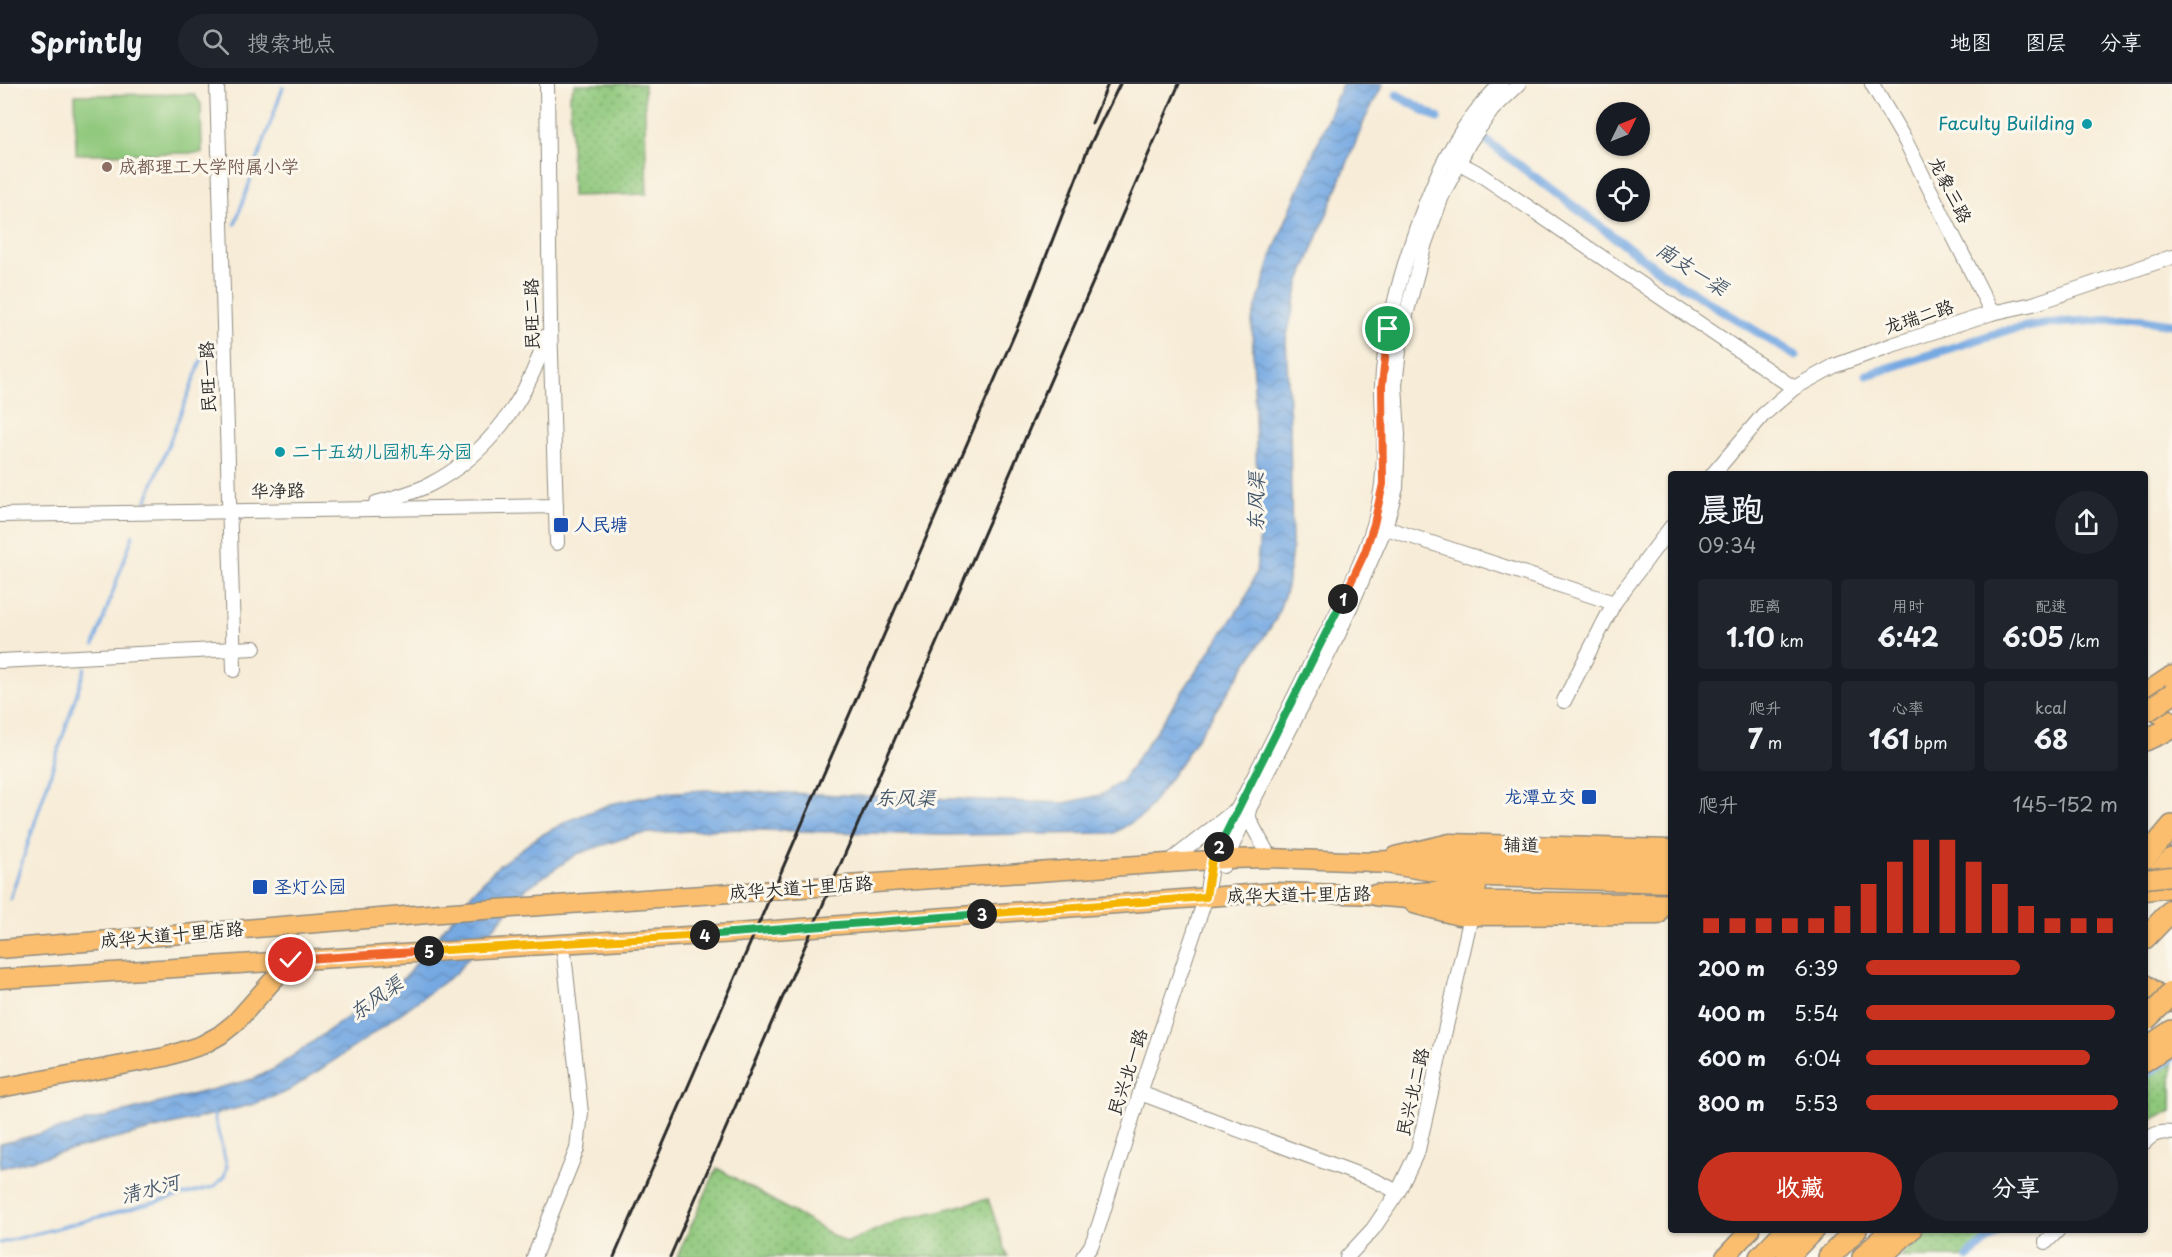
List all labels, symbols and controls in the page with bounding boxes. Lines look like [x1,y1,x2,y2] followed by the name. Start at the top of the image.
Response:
[178,14,598,68] search box
[30,20,142,63] text: Sprintly
[199,25,232,58] icon: search
[247,25,335,58] text: 搜索地点
[1950,25,1992,57] text: 地图
[2025,25,2067,57] text: 图层
[2100,25,2142,57] text: 分享
[1596,102,1650,156] north arrow
[1596,102,1650,222] map controls
[1938,109,2075,136] place label: Faculty Building
[2080,117,2094,131] marker: Faculty Building
[1923,151,1980,228] street label: 龙象三路
[119,152,299,179] place label: 成都理工大学附属小学
[100,160,114,174] marker: 成都理工大学附属小学
[1596,168,1650,222] button: locate
[1651,234,1736,304] water label: 南支一渠
[516,278,545,350] street label: 民旺二路
[1880,292,1957,340] street label: 龙瑞二路
[1362,303,1413,354] pin
[1371,312,1404,345] icon: arrive
[192,341,221,414] street label: 民旺一路
[292,437,472,464] place label: 二十五幼儿园机车分园
[273,445,287,459] marker: 二十五幼儿园机车分园
[1239,470,1271,532] water label: 东风渠
[251,476,305,503] street label: 华净路
[1698,482,1764,532] text: 晨跑
[2055,491,2118,554] button: share
[574,510,628,537] place label: 人民塘
[552,516,570,534] marker: 人民塘
[1698,530,1756,560] text: 09:34
[1328,584,1358,614] pin: 1
[1339,587,1347,611] text: 1
[1749,593,1781,617] text: 距离
[1892,593,1924,617] text: 用时
[2035,593,2067,617] text: 配速
[1726,617,1775,656] text: 1.10
[1877,617,1939,656] text: 6:42
[2002,617,2064,656] text: 6:05
[1775,628,1804,652] text: km
[2064,628,2100,652] text: /km
[1749,695,1781,719] text: 爬升
[1892,695,1924,719] text: 心率
[2035,695,2067,719] text: kcal
[1748,719,1763,758] text: 7
[1869,719,1909,758] text: 161
[2034,719,2068,758] text: 68
[1763,730,1782,754] text: m
[1909,730,1947,754] text: bpm
[875,781,937,813] water label: 东风渠
[1504,782,1576,809] place label: 龙潭立交
[1580,788,1598,806] marker: 龙潭立交
[1698,789,1738,819] text: 爬升
[2013,789,2118,819] text: 145–152 m
[1503,830,1539,857] street label: 辅道
[1204,832,1234,862] pin: 2
[1213,835,1225,859] text: 2
[728,868,874,905] street label: 成华大道十里店路
[274,872,346,899] place label: 圣灯公园
[251,878,269,896] marker: 圣灯公园
[1227,879,1371,908] street label: 成华大道十里店路
[967,899,997,929] pin: 3
[977,902,987,926] text: 3
[99,914,245,953] street label: 成华大道十里店路
[690,920,720,950] pin: 4
[700,923,710,947] text: 4
[265,934,316,985] pin
[414,936,444,966] pin: 5
[424,939,434,963] text: 5
[274,943,307,976] icon: check
[1698,953,1765,983] text: 200 m
[1794,953,1838,983] text: 6:39
[342,967,410,1027] water label: 东风渠
[1698,998,1766,1028] text: 400 m
[1794,998,1839,1028] text: 5:54
[1100,1025,1153,1119] street label: 民兴北一路
[1698,1043,1766,1073] text: 600 m
[1794,1043,1842,1073] text: 6:04
[1388,1045,1435,1139] street label: 民兴北二路
[1698,1088,1765,1118] text: 800 m
[1794,1088,1838,1118] text: 5:53
[1698,1152,1902,1221] button: 收藏
[1914,1152,2118,1221] button: 分享
[117,1165,185,1210] water label: 清水河

